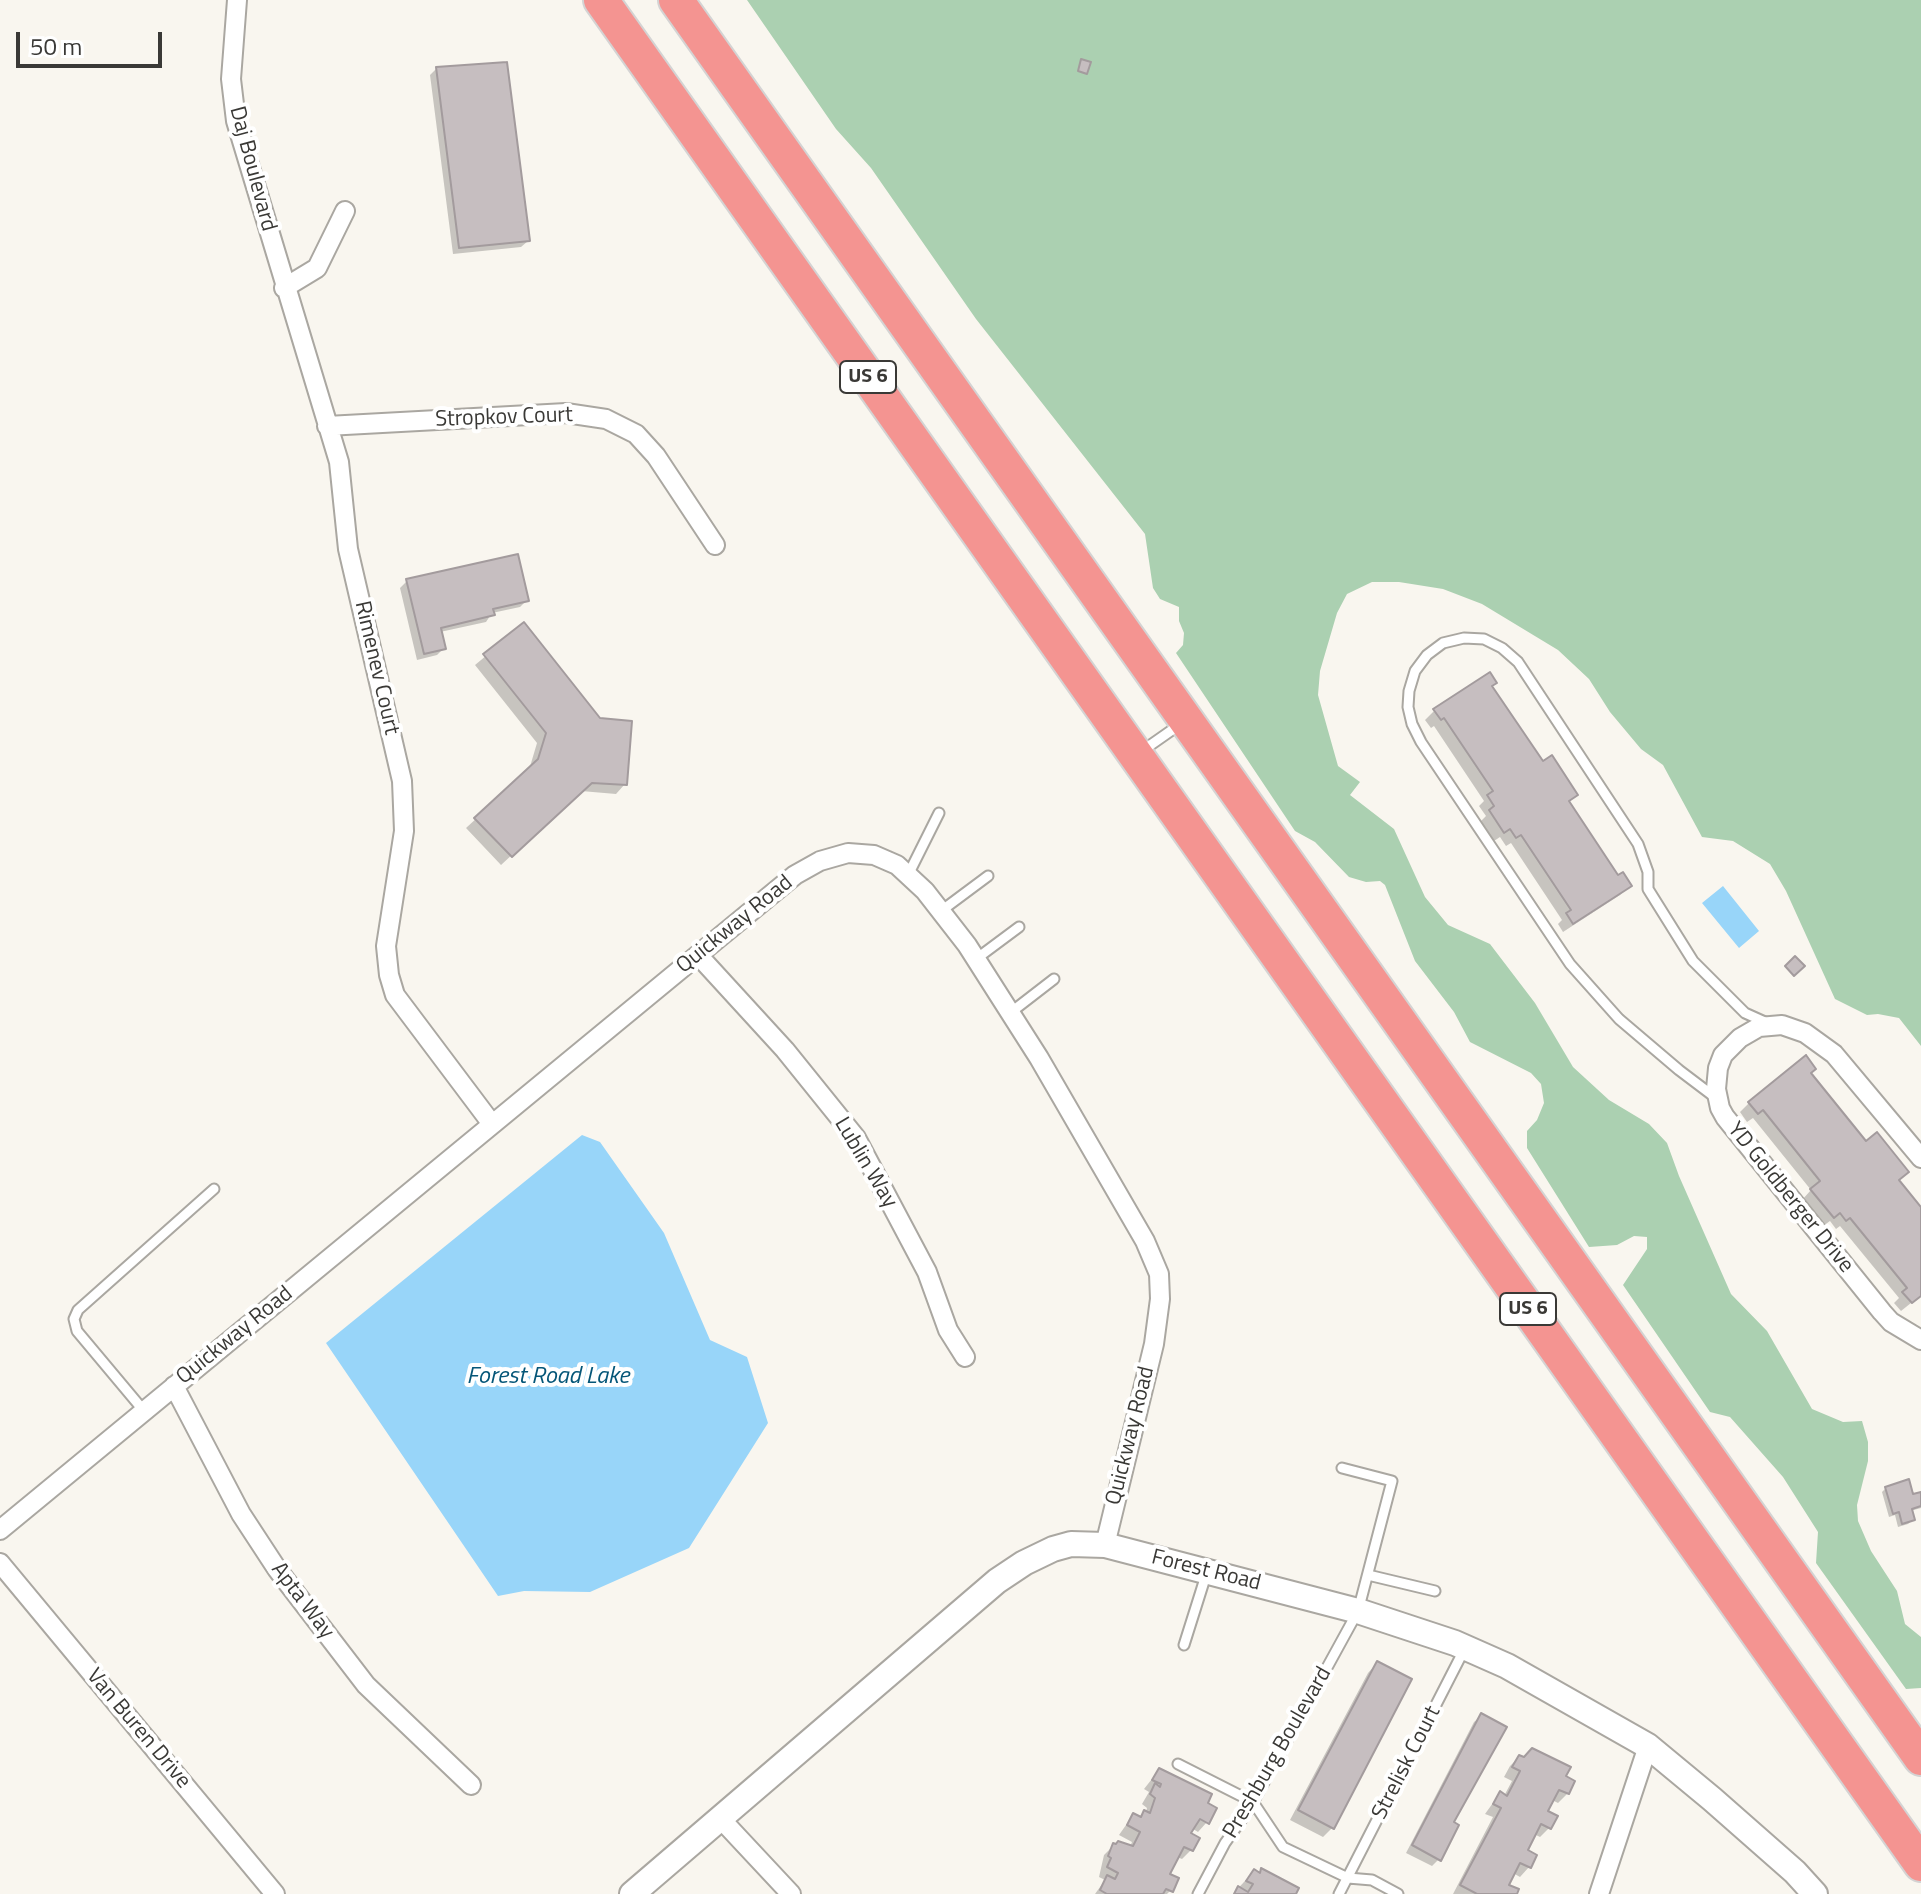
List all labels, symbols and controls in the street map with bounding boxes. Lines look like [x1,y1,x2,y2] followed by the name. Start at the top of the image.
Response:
[20,16,166,66] scale bar
[30,28,82,64] text: 50 m
[223,104,281,234] street label: Daj Boulevard
[840,361,896,393] road number: US 6
[435,402,573,434] street label: Stropkov Court
[348,599,404,737] street label: Rimenev Court
[672,870,798,980] street label: Quickway Road
[828,1113,902,1213] street label: Lublin Way
[1721,1117,1859,1279] street label: YD Goldberger Drive
[172,1281,298,1391] street label: Quickway Road
[1500,1293,1556,1325] road number: US 6
[467,1363,629,1391] water label: Forest Road Lake
[1101,1364,1161,1508] street label: Quickway Road
[1149,1545,1263,1597] street label: Forest Road
[265,1558,339,1644] street label: Apta Way
[1218,1663,1338,1843] street label: Preshburg Boulevard
[80,1664,196,1794] street label: Van Buren Drive
[1367,1702,1447,1824] street label: Strelisk Court

